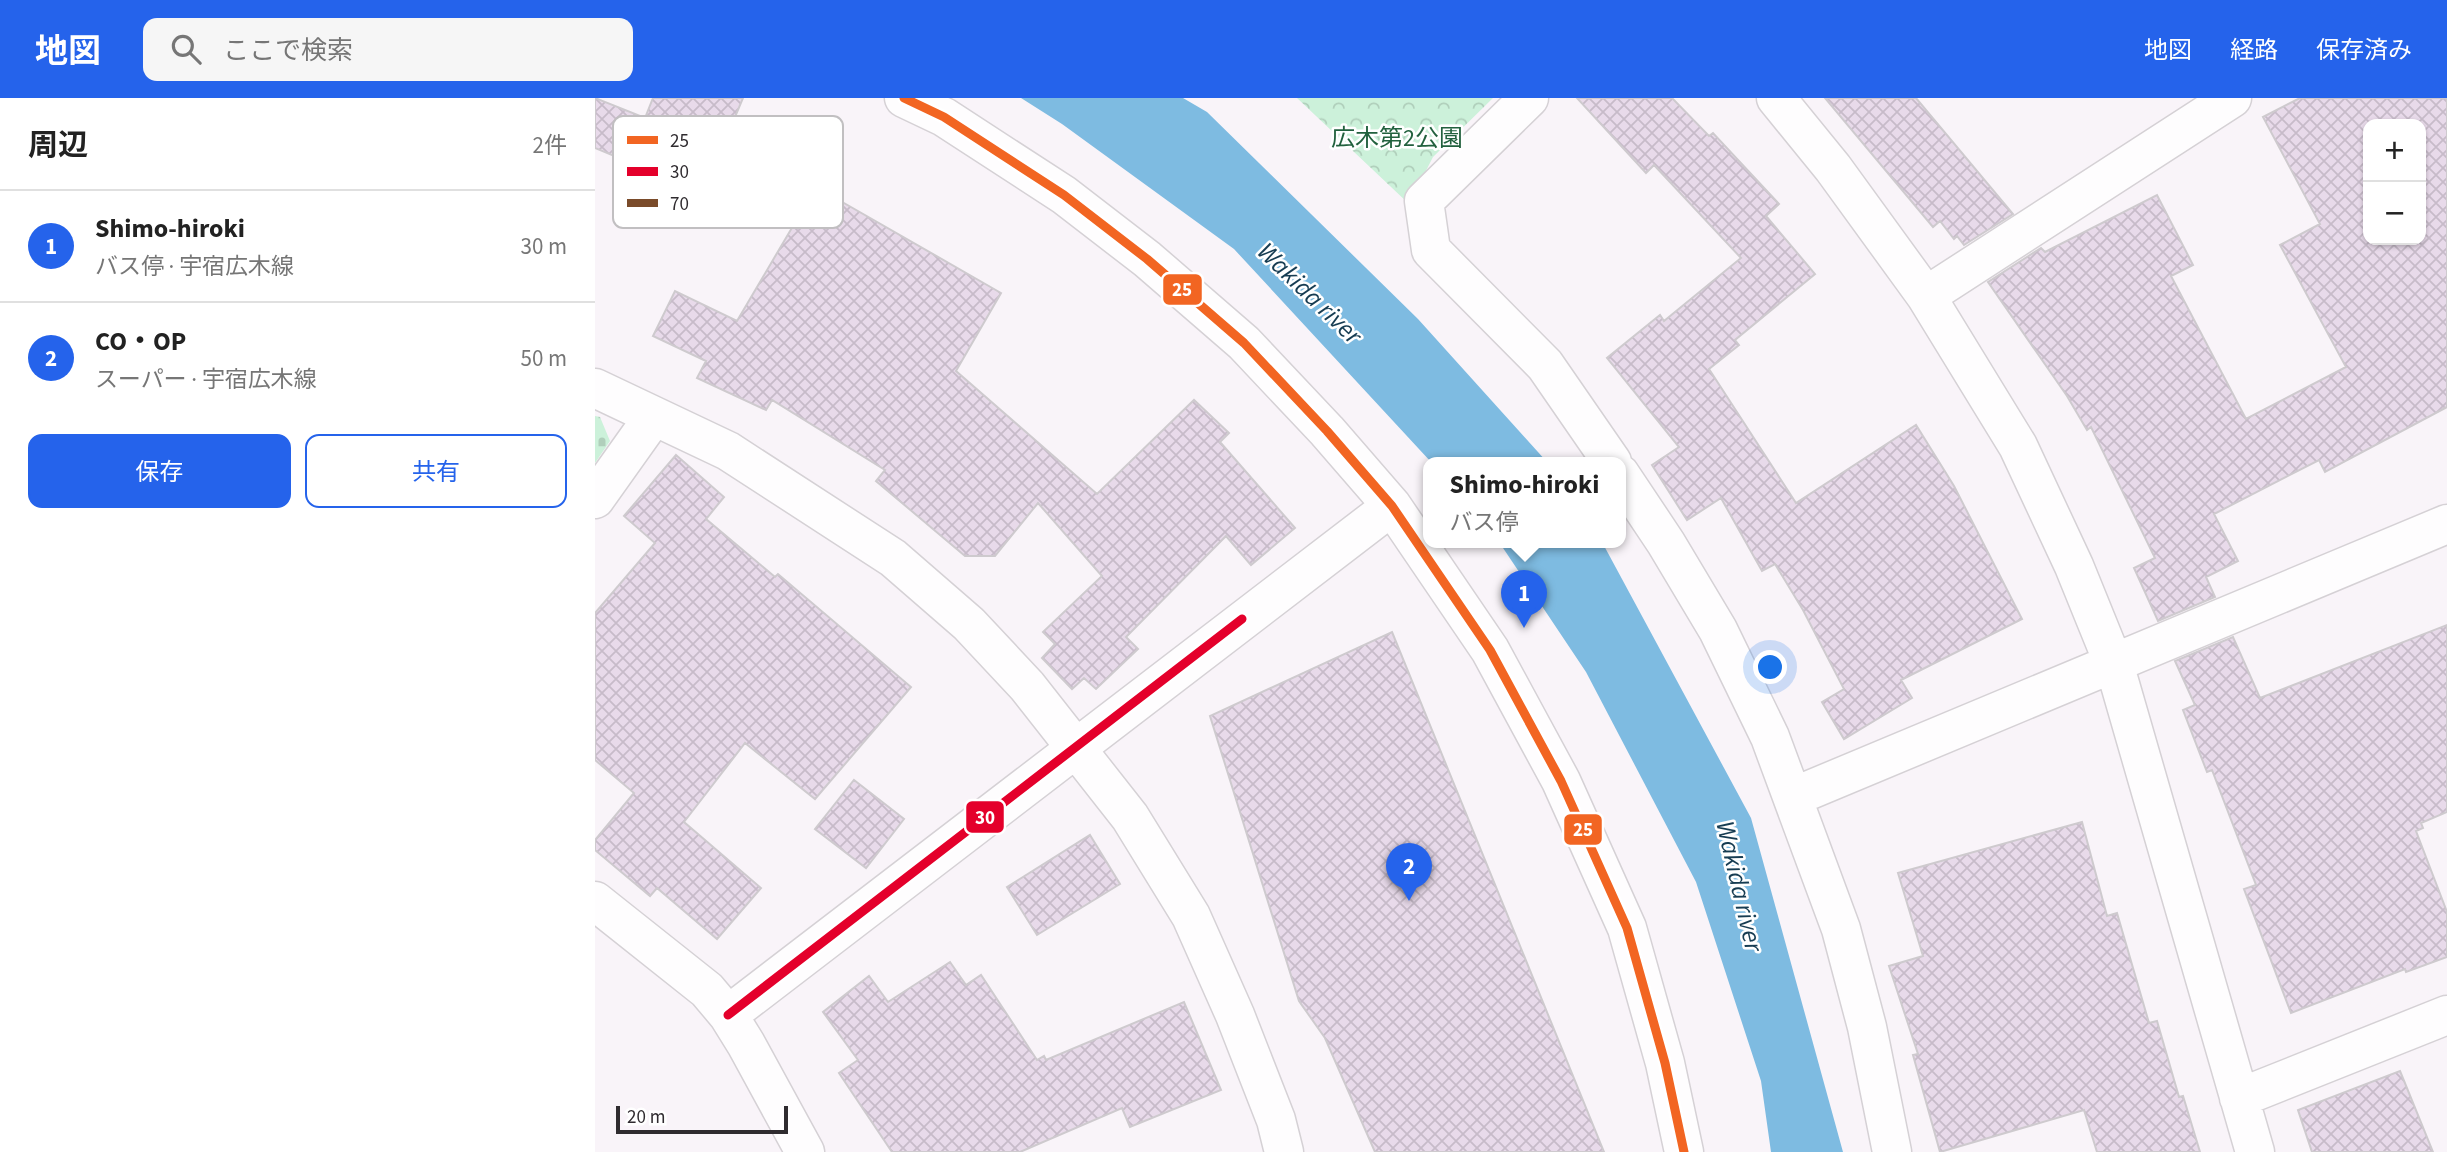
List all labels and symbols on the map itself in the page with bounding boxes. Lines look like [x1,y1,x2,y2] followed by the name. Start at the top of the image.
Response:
[613,116,843,228] legend
[1331,121,1463,156] park label: 広木第2公園
[670,128,689,155] text: 25
[670,159,689,186] text: 30
[670,191,689,218] text: 70
[1249,234,1371,354] water label: Wakida river
[1162,273,1203,306] line badge: 25
[1172,277,1192,304] text: 25
[1501,570,1547,628] pin: 1
[1753,650,1787,684] your location
[965,800,1005,834] line badge: 30
[975,805,995,832] text: 30
[1563,813,1603,846] line badge: 25
[1573,817,1593,844] text: 25
[1707,817,1773,956] water label: Wakida river
[1386,843,1432,901] pin: 2
[616,1103,787,1135] scale bar

